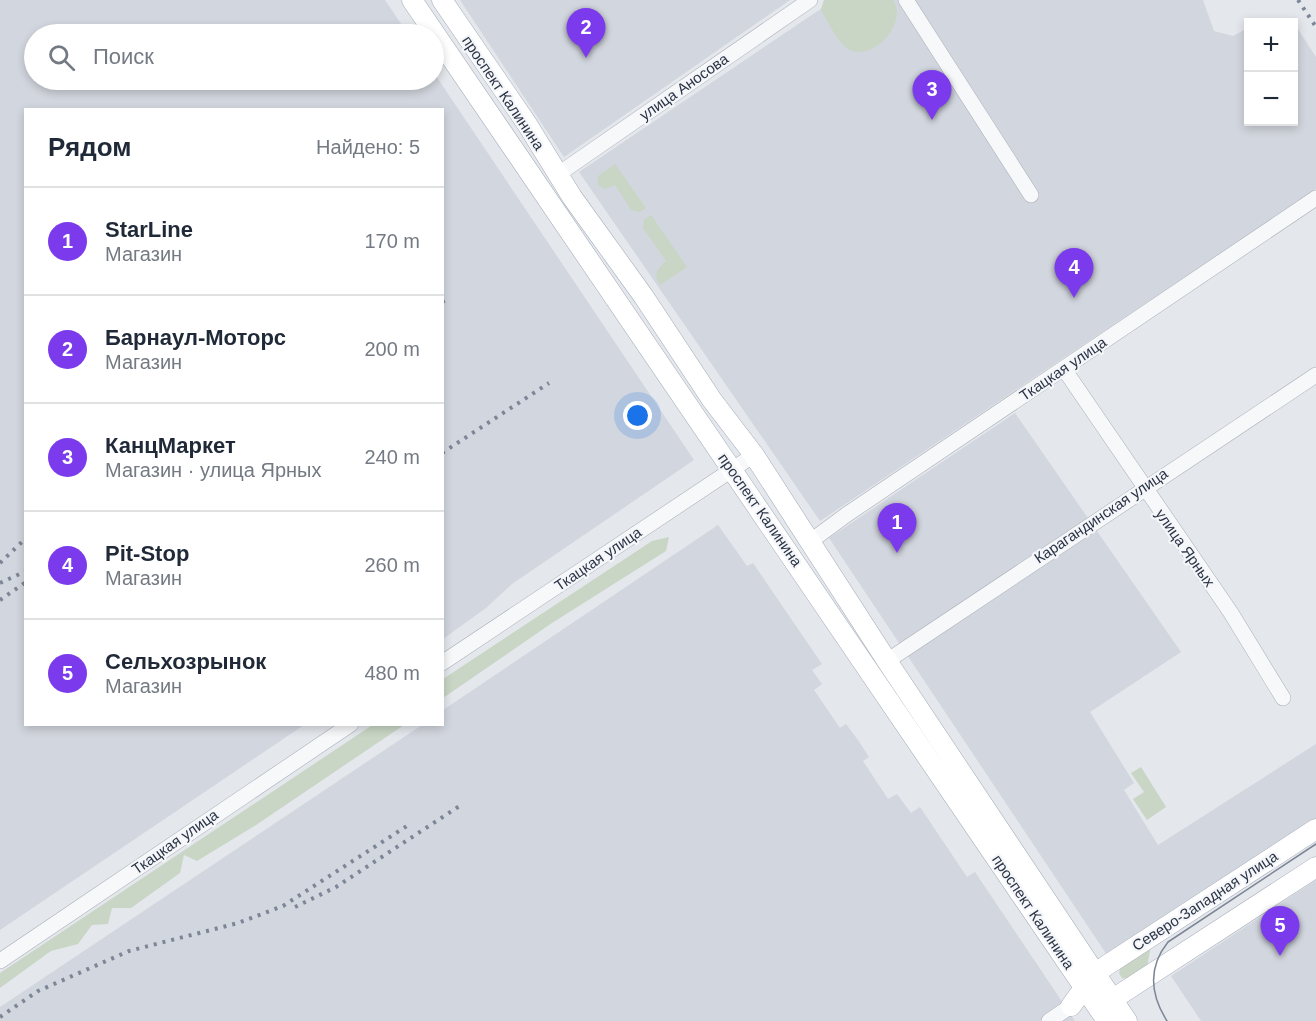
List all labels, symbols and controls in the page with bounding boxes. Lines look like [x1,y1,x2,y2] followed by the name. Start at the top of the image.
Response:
[566,8,606,58] pin: 2
[1244,18,1298,126] map controls
[1244,18,1298,72] button: +
[24,24,444,90] search box
[459,32,548,154] street label: проспект Калинина
[45,41,78,74] icon: search
[93,44,154,69] text: Поиск
[636,49,732,123] street label: улица Аносова
[912,70,952,120] pin: 3
[1244,72,1298,126] button: −
[48,132,131,162] text: Рядом
[316,136,420,158] text: Найдено: 5
[105,217,193,242] text: StarLine
[62,230,73,252] text: 1
[364,230,420,252] text: 170 m
[105,243,182,265] text: Магазин
[1054,248,1094,298] pin: 4
[105,325,286,350] text: Барнаул-Моторс
[1016,333,1110,404] street label: Ткацкая улица
[62,338,73,360] text: 2
[364,338,420,360] text: 200 m
[105,351,182,373] text: Магазин
[623,401,652,430] your location
[105,433,236,458] text: КанцМаркет
[62,446,73,468] text: 3
[364,446,420,468] text: 240 m
[715,450,806,570] street label: проспект Калинина
[105,459,321,481] text: Магазин · улица Ярных
[1031,464,1171,567] street label: Карагандинская улица
[878,504,916,553] pin: 1
[1152,506,1219,590] street label: улица Ярных
[551,523,645,594] street label: Ткацкая улица
[105,541,189,566] text: Pit-Stop
[62,554,73,576] text: 4
[364,554,420,576] text: 260 m
[105,567,182,589] text: Магазин
[105,649,266,674] text: Сельхозрынок
[62,662,73,684] text: 5
[364,662,420,684] text: 480 m
[105,675,182,697] text: Магазин
[128,805,222,878] street label: Ткацкая улица
[1129,847,1281,954] street label: Северо-Западная улица
[989,851,1078,973] street label: проспект Калинина
[1260,906,1300,956] pin: 5

